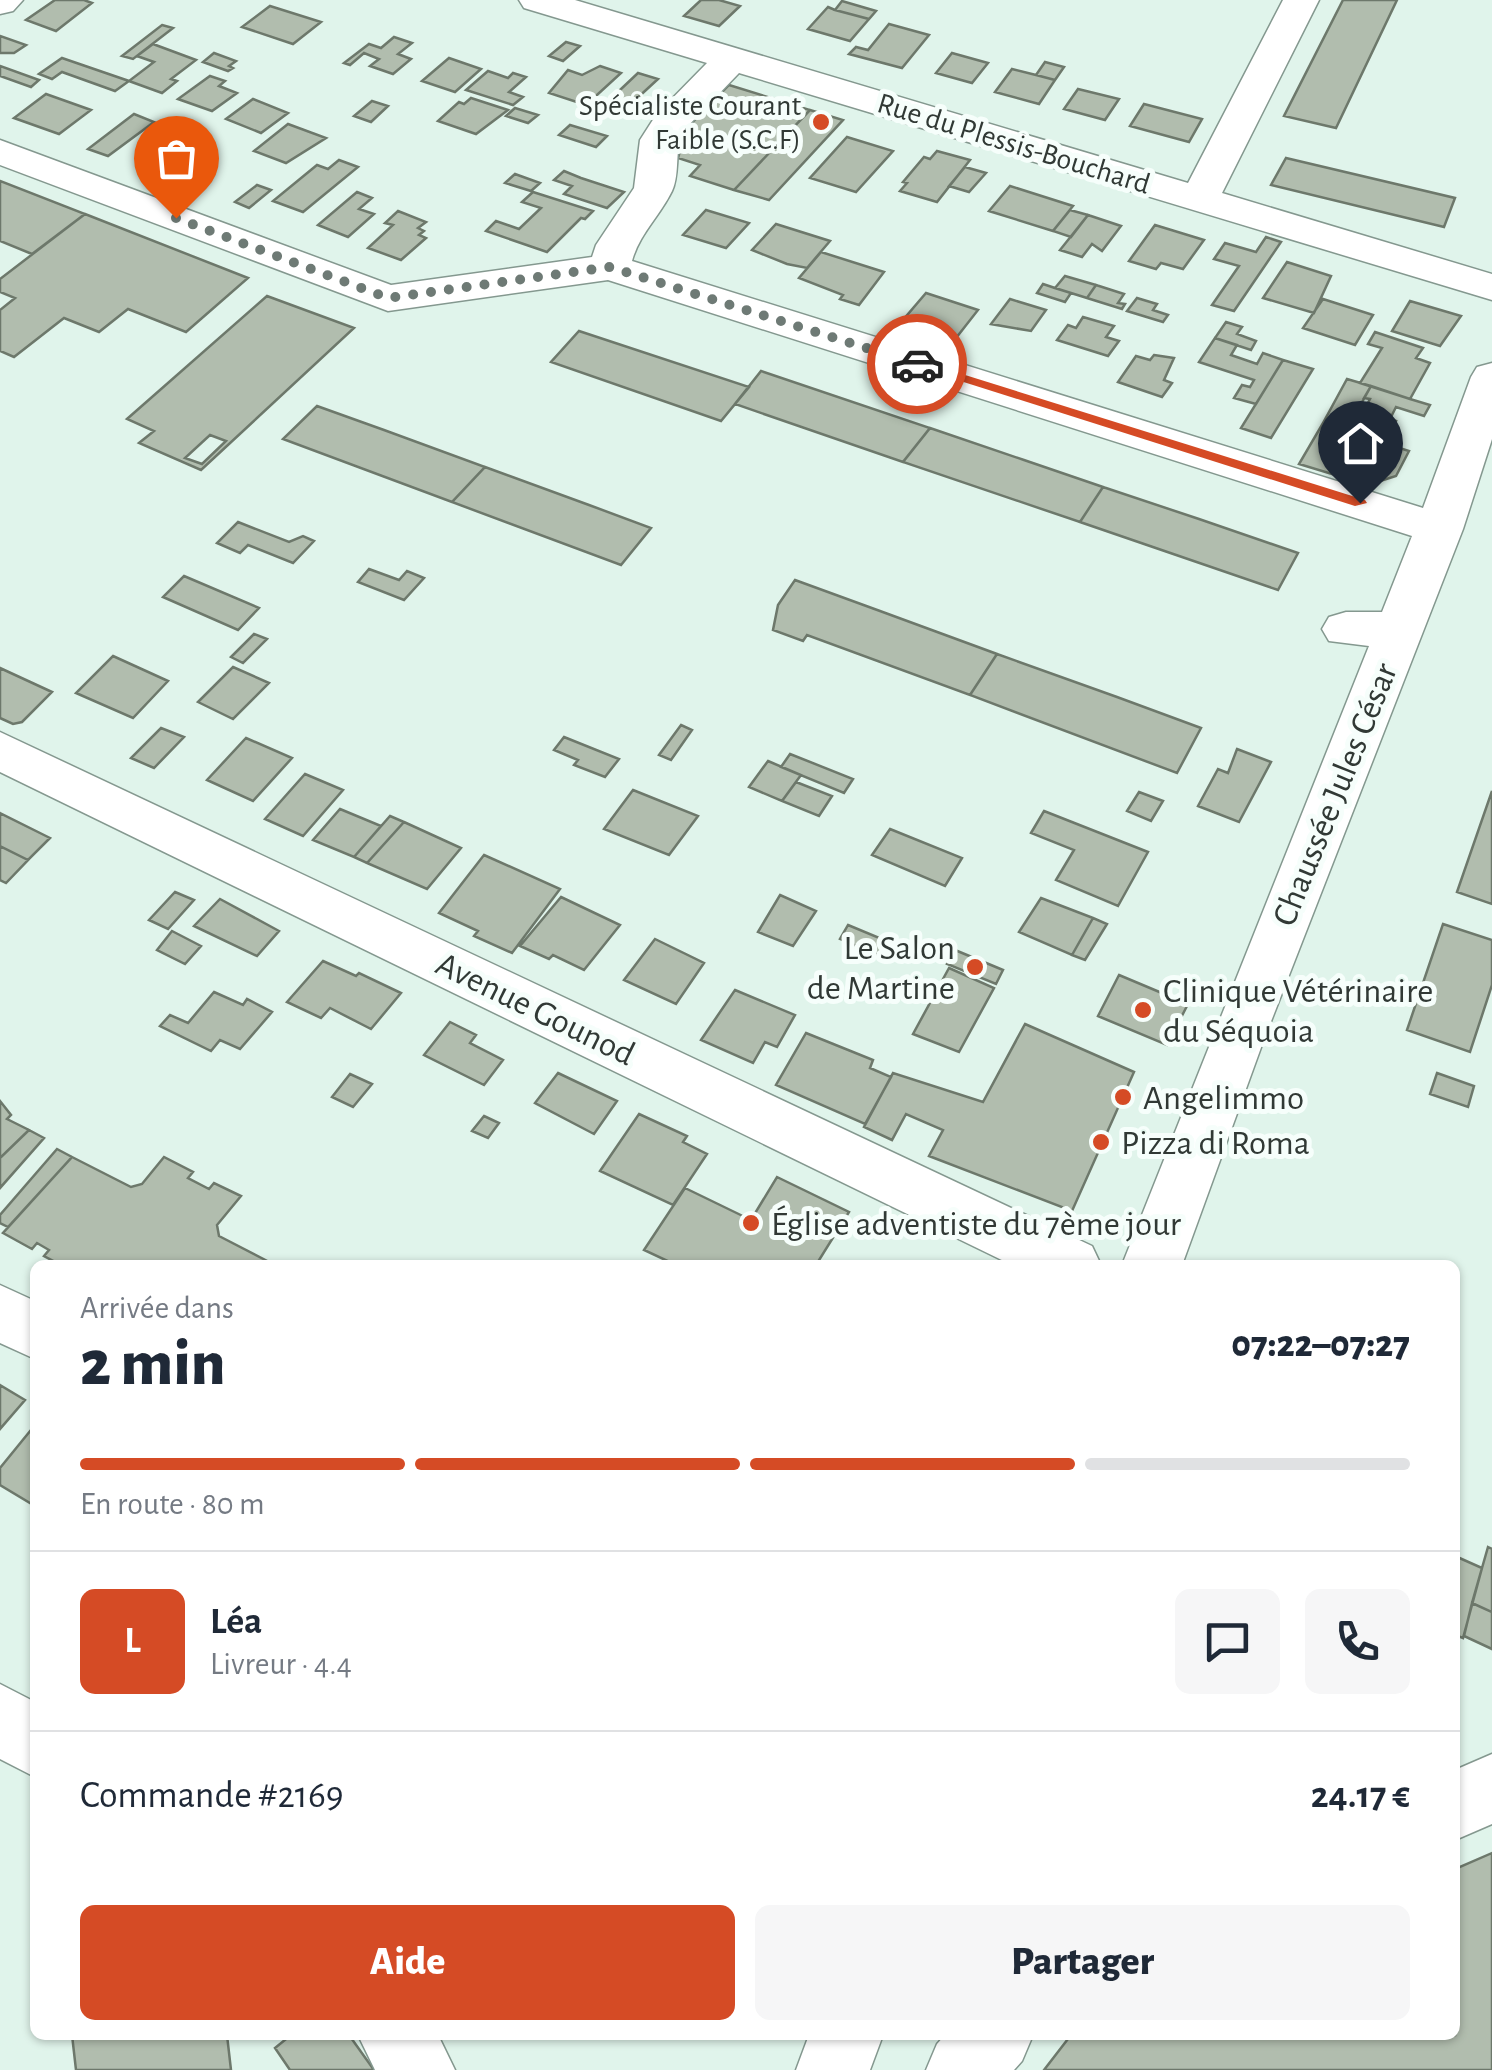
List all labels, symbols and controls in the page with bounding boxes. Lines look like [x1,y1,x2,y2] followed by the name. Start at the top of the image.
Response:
[874,88,1154,200] street label: Rue du Plessis-Bouchard
[579,91,801,155] place label: Spécialiste Courant Faible (S.C.F)
[810,111,832,133] marker: Spécialiste Courant Faible (S.C.F)
[134,116,219,219] pin
[149,131,204,186] icon: bag
[867,314,967,414] courier
[890,337,945,392] icon: car
[1318,401,1403,504] pin
[1333,416,1388,471] icon: home
[1267,658,1404,931] street label: Chaussée Jules César
[807,931,955,1006] place label: Le Salon de Martine
[431,946,640,1072] street label: Avenue Gounod
[964,956,986,978] marker: Le Salon de Martine
[1163,974,1433,1049] place label: Clinique Vétérinaire du Séquoia
[1132,999,1154,1021] marker: Clinique Vétérinaire du Séquoia
[1143,1081,1304,1116] place label: Angelimmo
[1112,1086,1134,1108] marker: Angelimmo
[1121,1126,1310,1161] place label: Pizza di Roma
[1090,1131,1112,1153] marker: Pizza di Roma
[771,1205,1182,1242] place label: Église adventiste du 7ème jour
[740,1212,762,1234] marker: Église adventiste du 7ème jour
[80,1292,234,1324] text: Arrivée dans
[1231,1326,1410,1364] text: 07:22–07:27
[80,1332,226,1397] text: 2 min
[80,1488,265,1520] text: En route · 80 m
[1175,1589,1280,1694] button: chat
[1305,1589,1410,1694] button: phone
[210,1603,262,1641] text: Léa
[124,1622,141,1660] text: L
[210,1648,352,1680] text: Livreur · 4.4
[80,1777,344,1815] text: Commande #2169
[1311,1777,1410,1815] text: 24.17 €
[80,1905,735,2020] button: Aide
[755,1905,1410,2020] button: Partager

